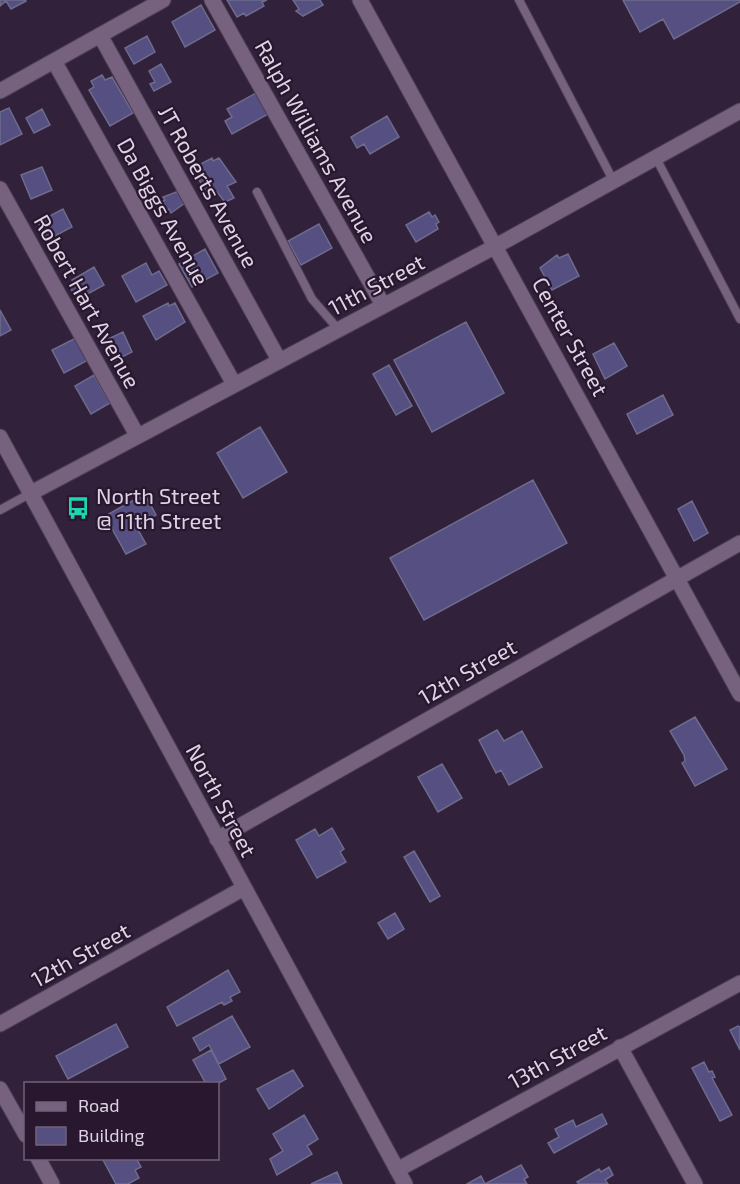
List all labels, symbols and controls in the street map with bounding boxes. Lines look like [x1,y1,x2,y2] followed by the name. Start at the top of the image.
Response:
[250,35,384,247] street label: Ralph Williams Avenue
[154,100,264,272] street label: JT Roberts Avenue
[113,133,215,289] street label: Da Biggs Avenue
[29,210,147,392] street label: Robert Hart Avenue
[324,248,428,320] street label: 11th Street
[528,272,614,400] street label: Center Street
[96,482,221,533] place label: North Street @ 11th Street
[65,495,91,521] bus stop icon: North Street @ 11th Street
[414,633,520,709] street label: 12th Street
[181,739,263,861] street label: North Street
[26,916,134,992] street label: 12th Street
[503,1018,611,1094] street label: 13th Street
[24,1082,219,1160] legend
[78,1094,119,1116] text: Road
[78,1124,145,1146] text: Building

